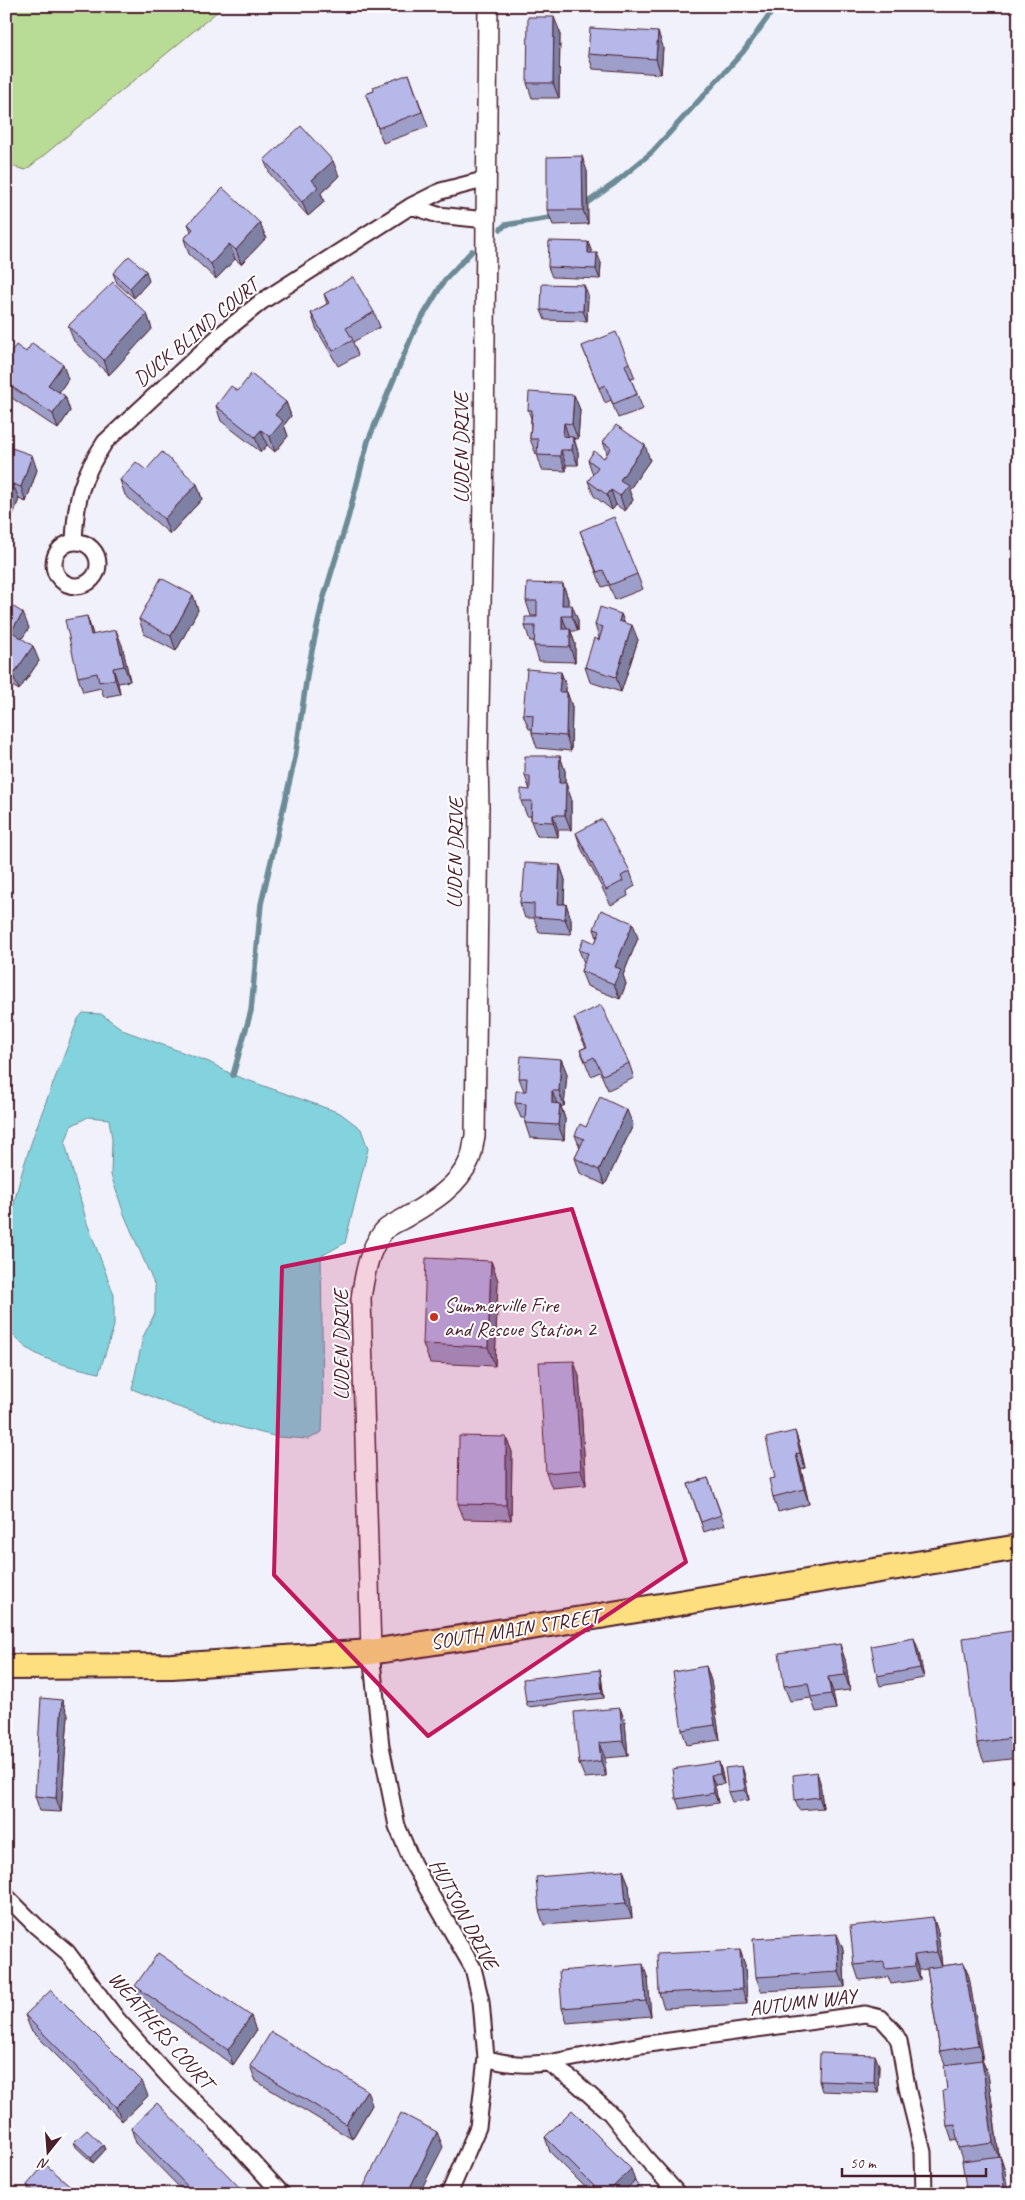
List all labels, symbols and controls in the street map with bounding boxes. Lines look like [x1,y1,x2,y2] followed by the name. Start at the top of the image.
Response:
[128,269,267,392] street label: DUCK BLIND COURT
[448,390,474,503] street label: LUDEN DRIVE
[441,795,469,909] street label: LUDEN DRIVE
[328,1287,354,1400] street label: LUDEN DRIVE
[444,1292,598,1342] place label: Summerville Fire and Rescue Station 2
[428,1311,440,1323] marker: Summerville Fire and Rescue Station 2
[429,1602,607,1655] street label: SOUTH MAIN STREET
[424,1854,505,1977] street label: HUTSON DRIVE
[103,1966,223,2098] street label: WEATHERS COURT
[748,1982,861,2021] street label: AUTUMN WAY
[22,2128,72,2178] north arrow
[842,2145,986,2177] scale bar
[35,2154,51,2173] text: N
[850,2154,877,2173] text: 50 m

